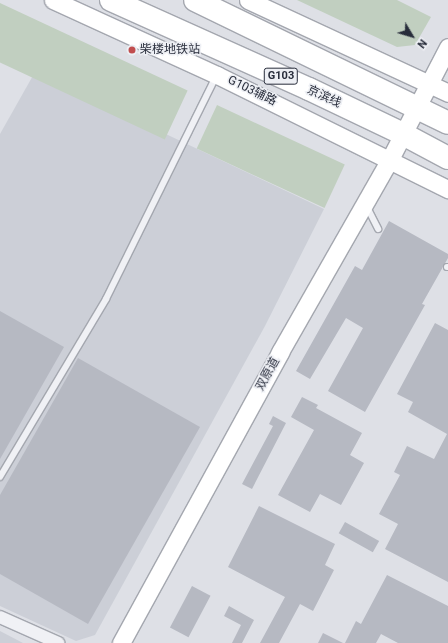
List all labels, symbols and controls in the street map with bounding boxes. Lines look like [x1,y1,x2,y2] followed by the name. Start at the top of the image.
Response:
[392,16,432,56] north arrow
[414,37,429,51] text: N
[140,43,200,57] place label: 柴楼地铁站
[127,45,137,55] marker: 柴楼地铁站
[263,67,299,85] road number: G103
[225,73,279,109] street label: G103辅路
[305,83,343,111] street label: 京滨线
[253,355,283,393] street label: 双原道

